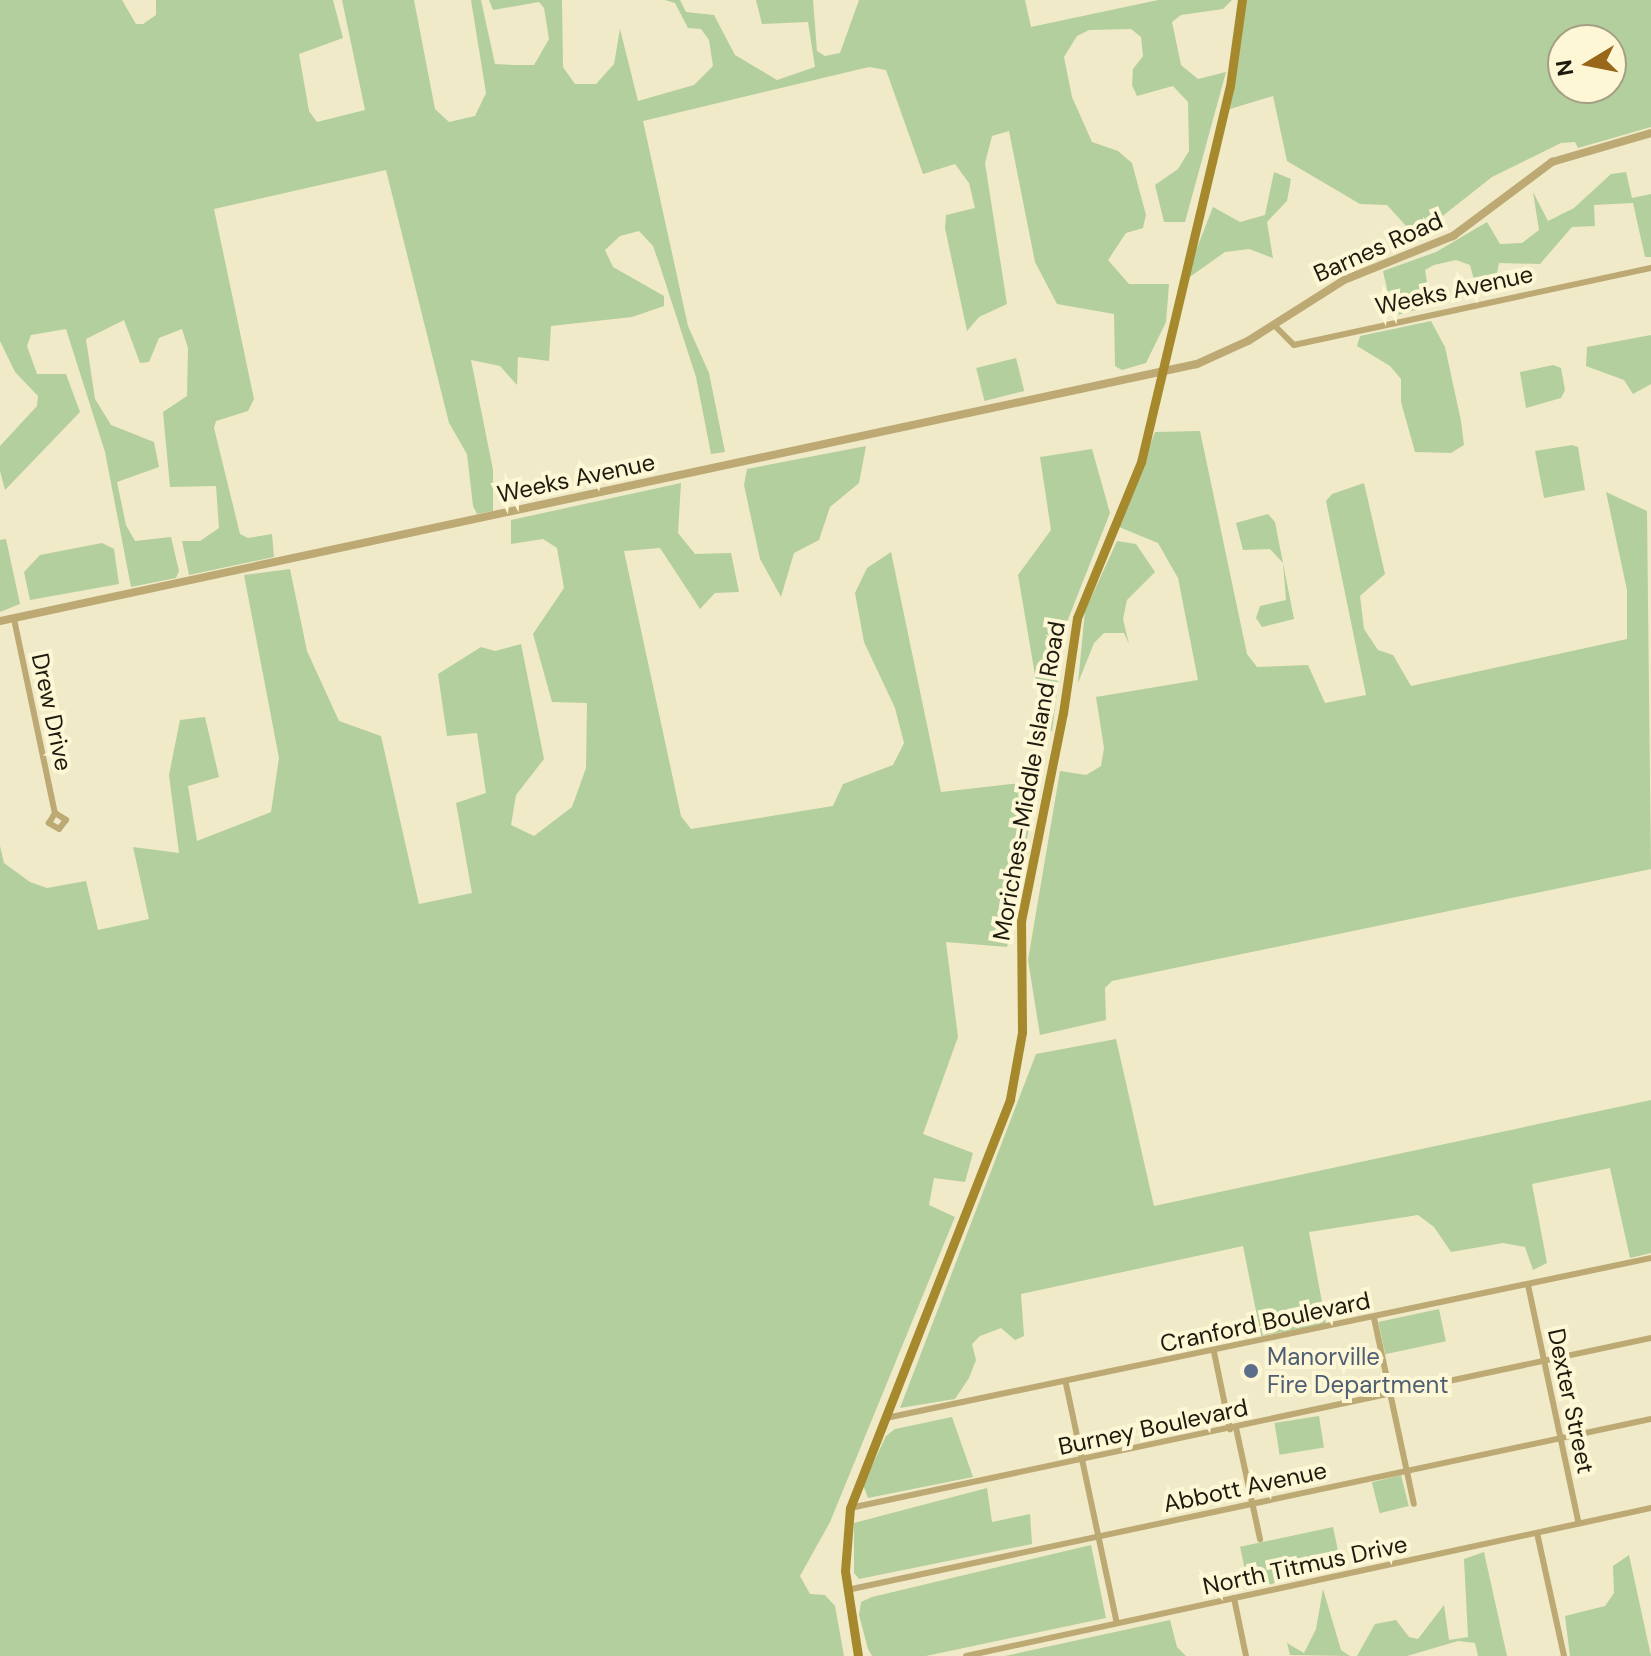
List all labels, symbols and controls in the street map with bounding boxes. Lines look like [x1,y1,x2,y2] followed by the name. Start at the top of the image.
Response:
[1547,24,1627,104] north arrow
[1549,57,1581,78] text: N
[1309,206,1447,288] street label: Barnes Road
[1372,259,1536,321] street label: Weeks Avenue
[494,447,658,509] street label: Weeks Avenue
[987,619,1071,943] street label: Moriches-Middle Island Road
[25,651,79,773] street label: Drew Drive
[1157,1286,1373,1358] street label: Cranford Boulevard
[1542,1326,1600,1476] street label: Dexter Street
[1267,1343,1449,1399] place label: Manorville Fire Department
[1242,1362,1260,1380] marker: Manorville Fire Department
[1055,1393,1251,1461] street label: Burney Boulevard
[1161,1456,1329,1518] street label: Abbott Avenue
[1200,1529,1410,1601] street label: North Titmus Drive

